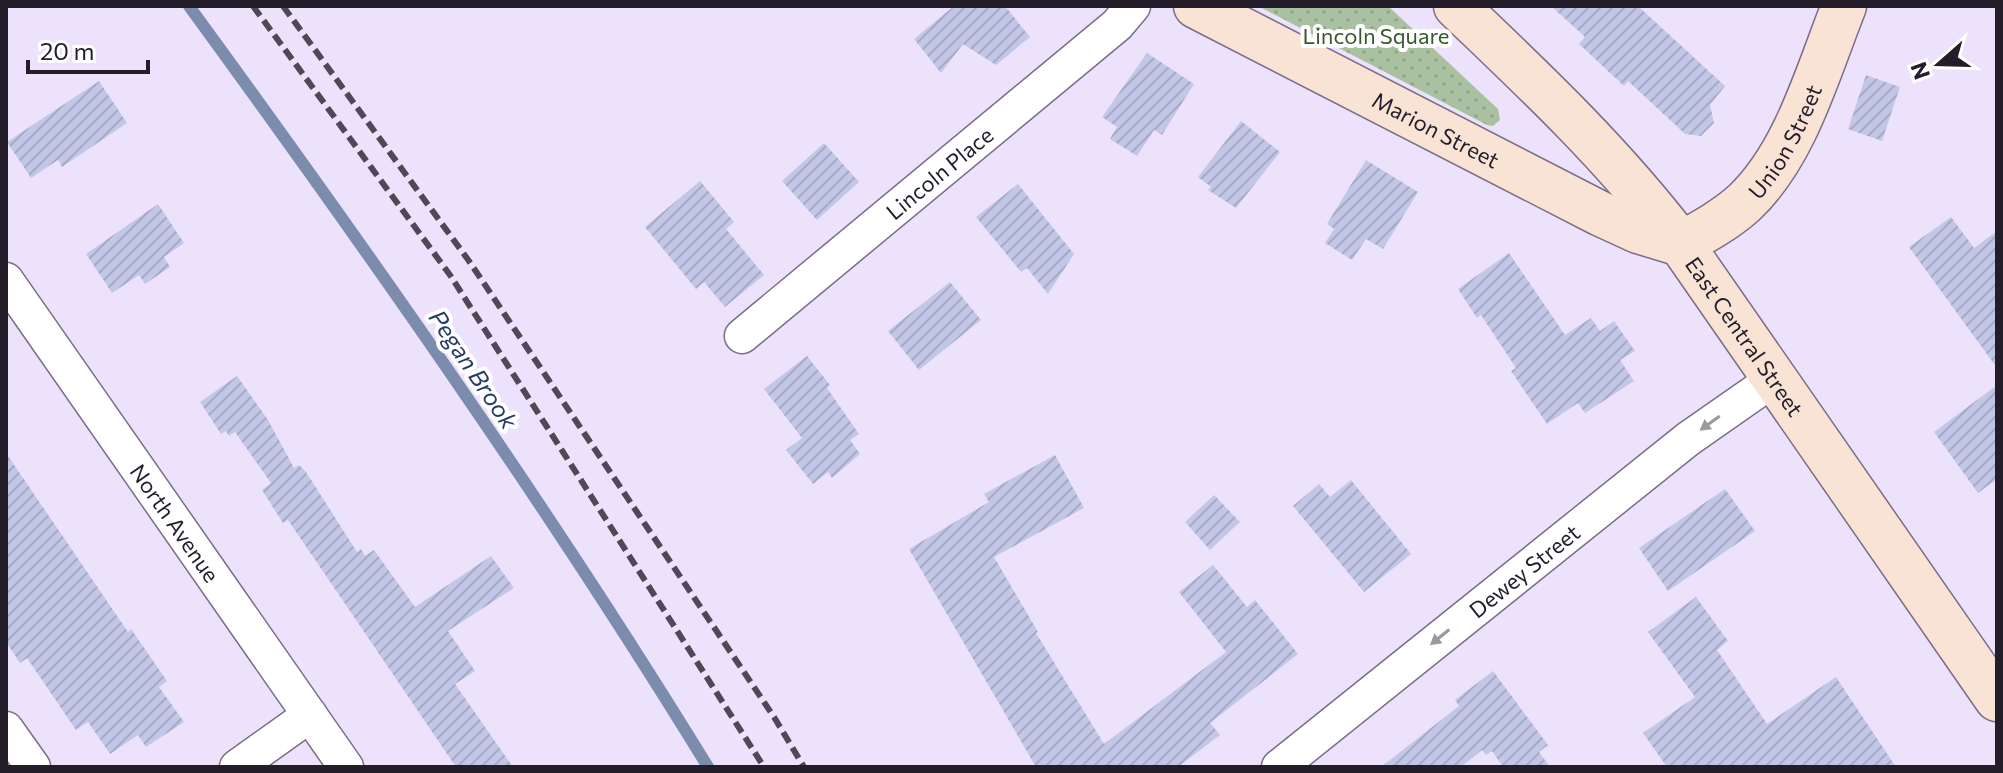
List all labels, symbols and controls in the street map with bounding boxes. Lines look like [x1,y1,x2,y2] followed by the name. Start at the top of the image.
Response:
[1303,22,1449,49] park label: Lincoln Square
[28,24,148,74] scale bar
[1899,24,1979,104] north arrow
[40,36,94,65] text: 20 m
[1904,59,1935,83] text: N
[1742,80,1827,204] street label: Union Street
[1368,86,1504,173] street label: Marion Street
[880,120,998,225] street label: Lincoln Place
[1680,251,1810,421] street label: East Central Street
[424,304,525,435] water label: Pegan Brook
[1699,415,1720,431] one-way arrow
[125,458,226,587] street label: North Avenue
[1463,518,1585,623] street label: Dewey Street
[1430,629,1451,646] one-way arrow

